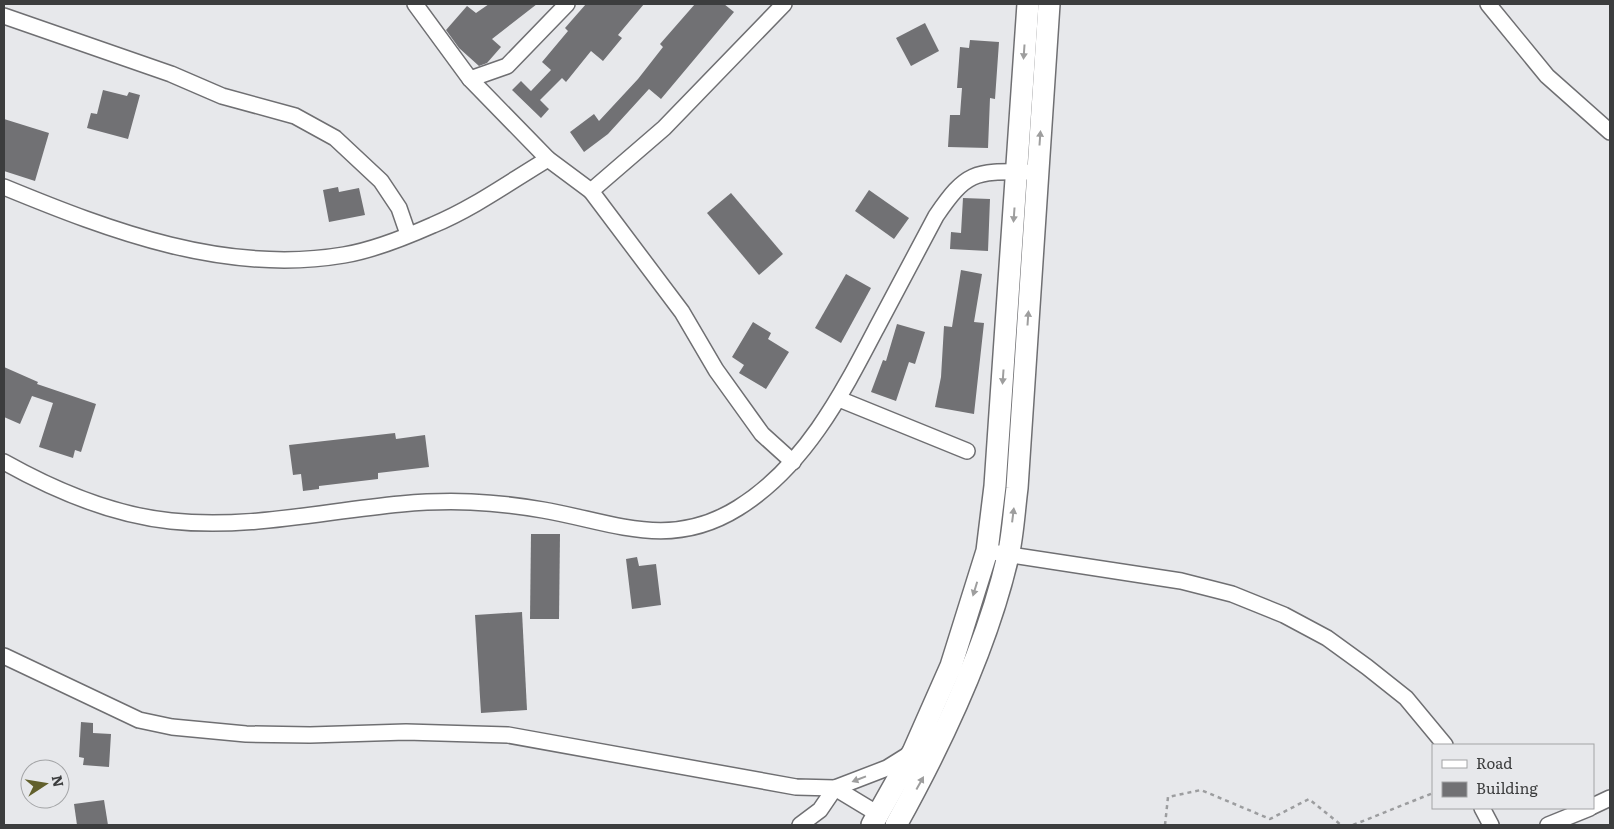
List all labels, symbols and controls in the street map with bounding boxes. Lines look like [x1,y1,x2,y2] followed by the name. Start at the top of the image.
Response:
[1020,45,1028,61] one-way arrow
[1036,130,1044,146] one-way arrow
[1009,207,1017,223] one-way arrow
[1024,310,1032,326] one-way arrow
[998,369,1006,385] one-way arrow
[1009,507,1017,523] one-way arrow
[971,582,979,597] one-way arrow
[1432,744,1594,809] legend
[1476,751,1512,774] text: Road
[20,759,70,809] north arrow
[48,773,70,789] text: N
[851,775,866,783] one-way arrow
[916,775,924,790] one-way arrow
[1476,776,1538,799] text: Building

